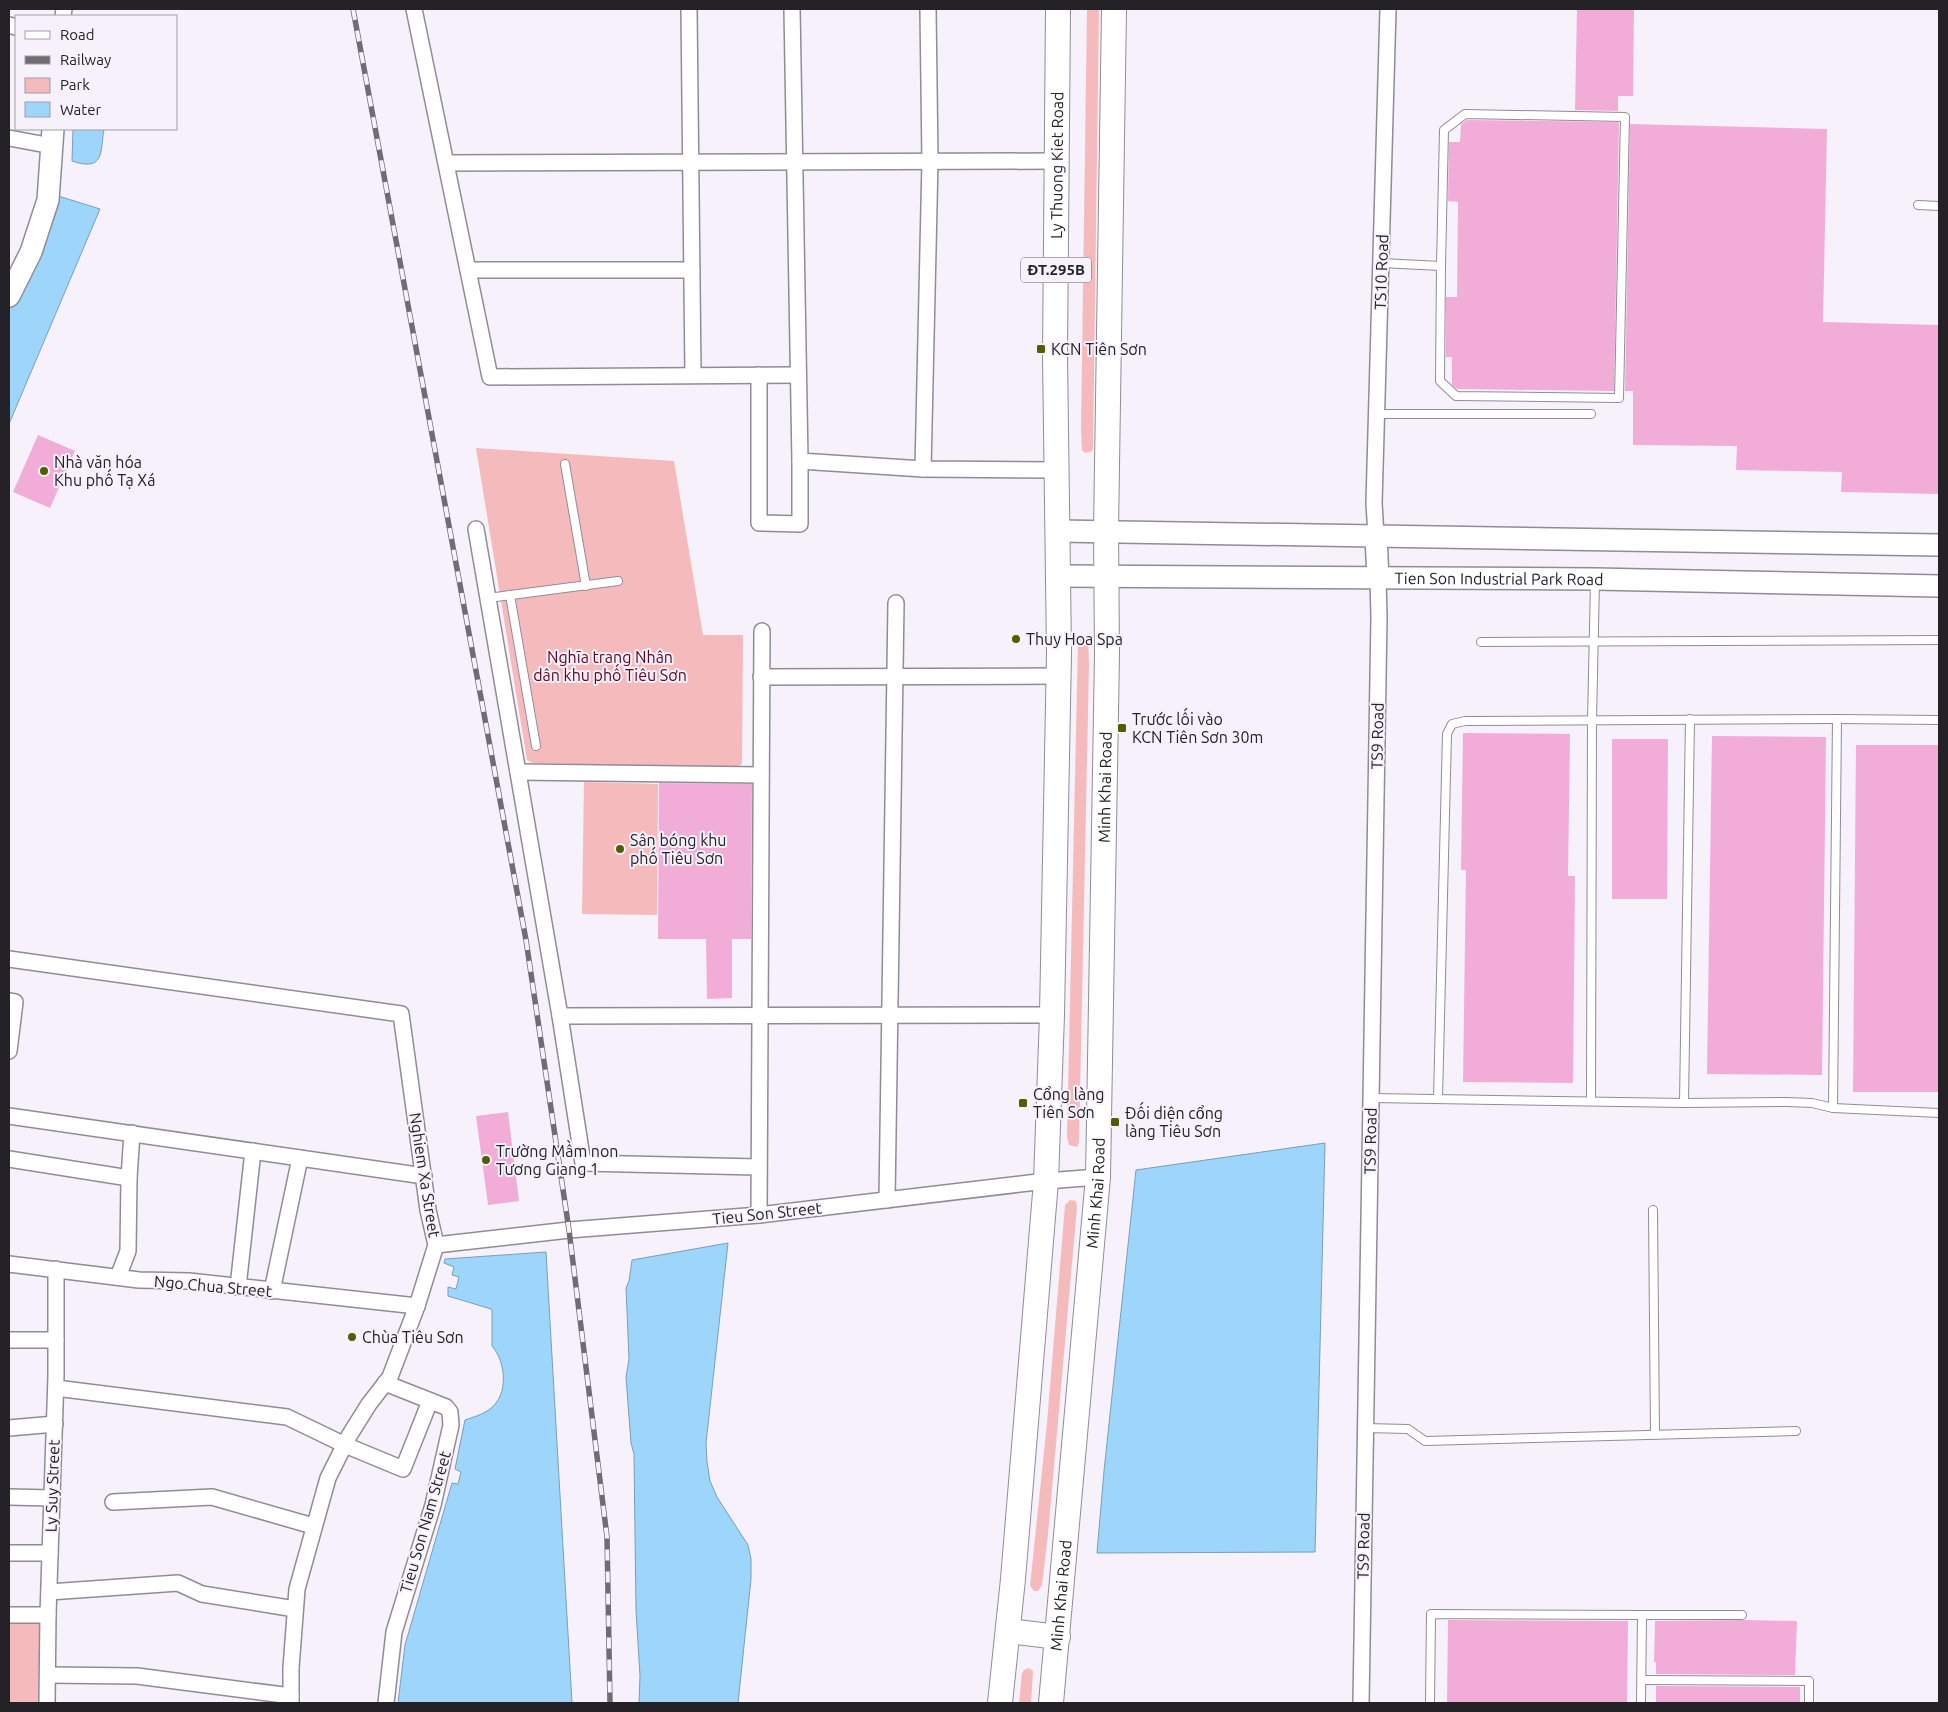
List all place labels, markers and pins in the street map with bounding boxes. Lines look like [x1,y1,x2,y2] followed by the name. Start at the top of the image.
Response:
[1051,340,1147,358] place label: KCN Tiên Sơn
[1035,343,1047,355] marker: KCN Tiên Sơn
[54,453,155,489] place label: Nhà văn hóa Khu phố Tạ Xá
[38,465,50,477] marker: Nhà văn hóa Khu phố Tạ Xá
[1026,630,1123,648] place label: Thuy Hoa Spa
[1010,633,1022,645] marker: Thuy Hoa Spa
[1132,707,1263,746] place label: Trước lối vào KCN Tiên Sơn 30m
[1116,722,1128,734] marker: Trước lối vào KCN Tiên Sơn 30m
[630,831,727,867] place label: Sân bóng khu phố Tiêu Sơn
[614,843,626,855] marker: Sân bóng khu phố Tiêu Sơn
[1033,1085,1105,1121] place label: Cổng làng Tiên Sơn
[1017,1097,1029,1109] marker: Cổng làng Tiên Sơn
[1125,1101,1223,1140] place label: Đối diện cổng làng Tiêu Sơn
[1109,1116,1121,1128] marker: Đối diện cổng làng Tiêu Sơn
[496,1139,619,1178] place label: Trường Mầm non Tương Giang 1
[480,1154,492,1166] marker: Trường Mầm non Tương Giang 1
[362,1328,464,1346] place label: Chùa Tiêu Sơn
[346,1331,358,1343] marker: Chùa Tiêu Sơn

